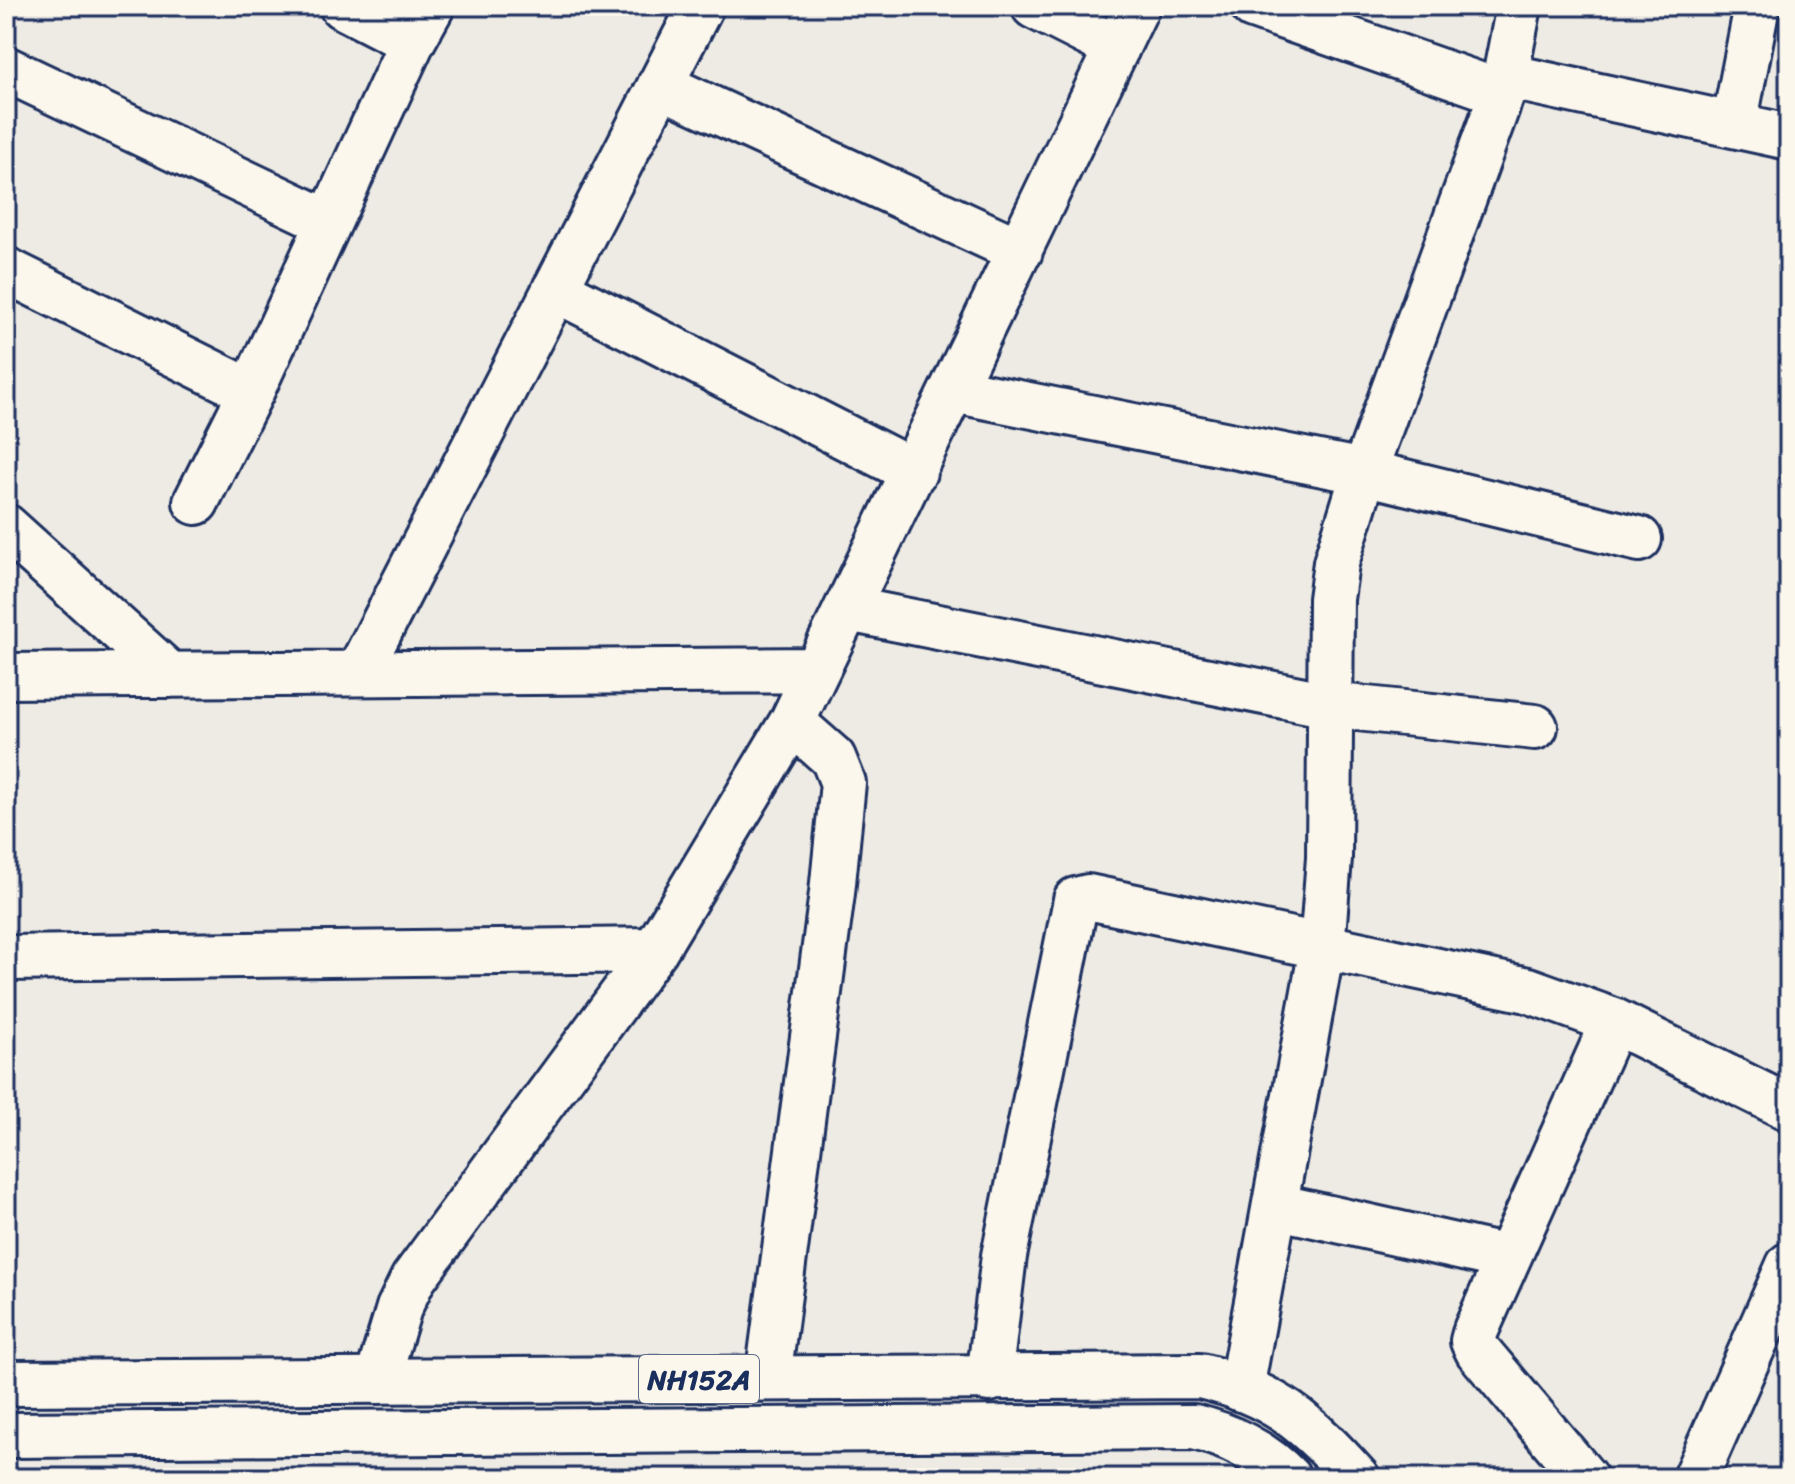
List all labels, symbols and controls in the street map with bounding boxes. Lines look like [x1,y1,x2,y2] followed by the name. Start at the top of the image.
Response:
[639,1355,759,1403] road number: NH152A

